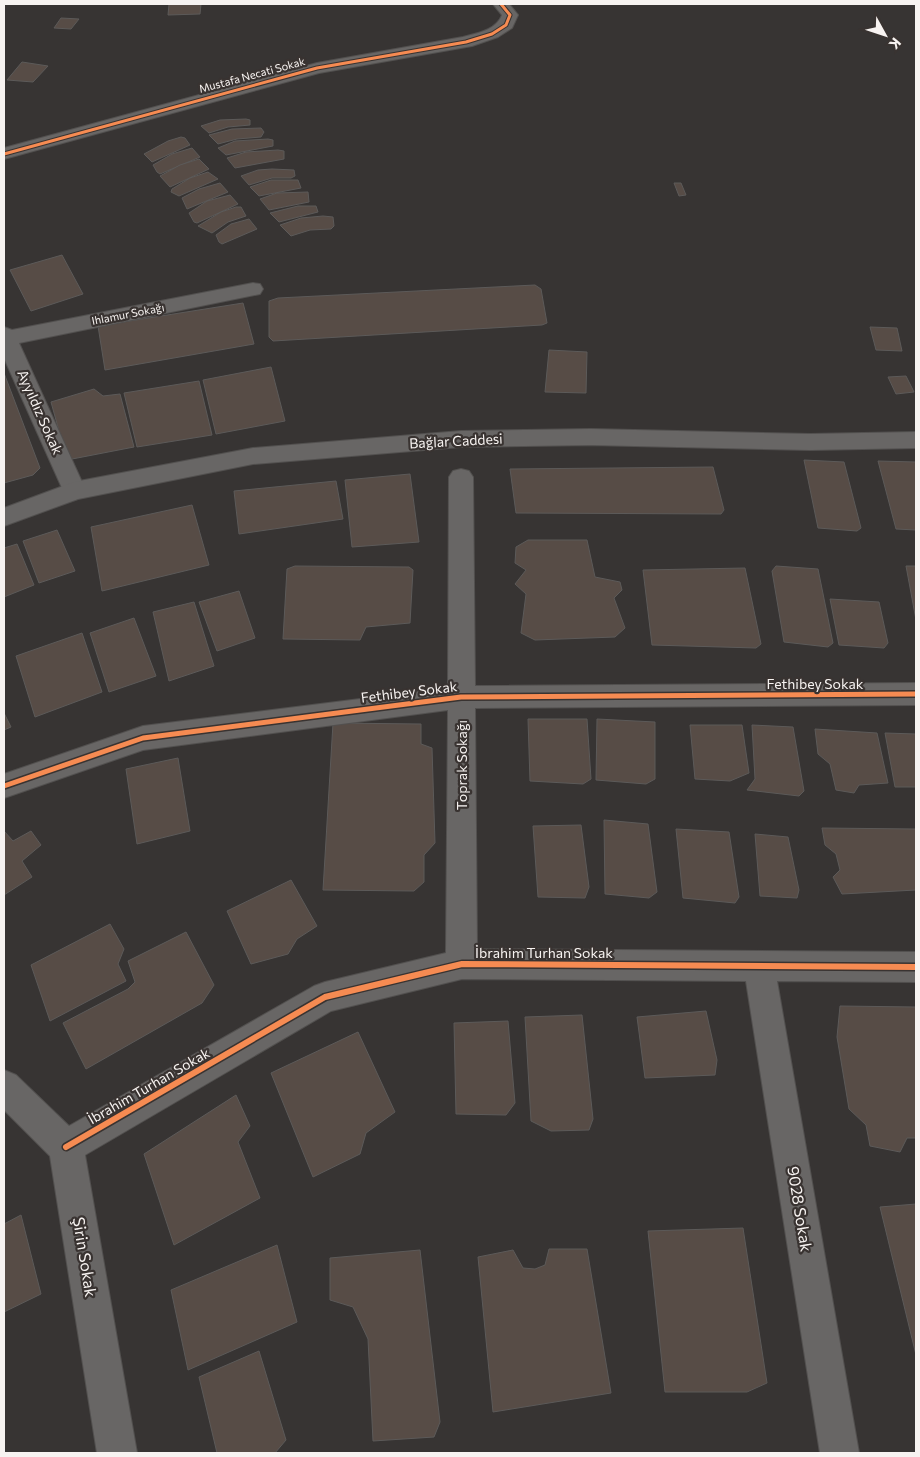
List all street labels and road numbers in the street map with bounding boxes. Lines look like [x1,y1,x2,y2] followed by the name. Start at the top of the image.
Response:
[197,54,306,95] street label: Mustafa Necati Sokak
[90,300,165,327] street label: Ihlamur Sokağı
[14,367,67,457] street label: Ayyıldız Sokak
[409,430,503,451] street label: Bağlar Caddesi
[767,675,864,692] street label: Fethibey Sokak
[360,677,458,706] street label: Fethibey Sokak
[453,720,470,810] street label: Toprak Sokağı
[475,944,613,961] street label: İbrahim Turhan Sokak
[85,1044,213,1127] street label: İbrahim Turhan Sokak
[784,1165,817,1253] street label: 9028 Sokak
[70,1215,101,1299] street label: Şirin Sokak

